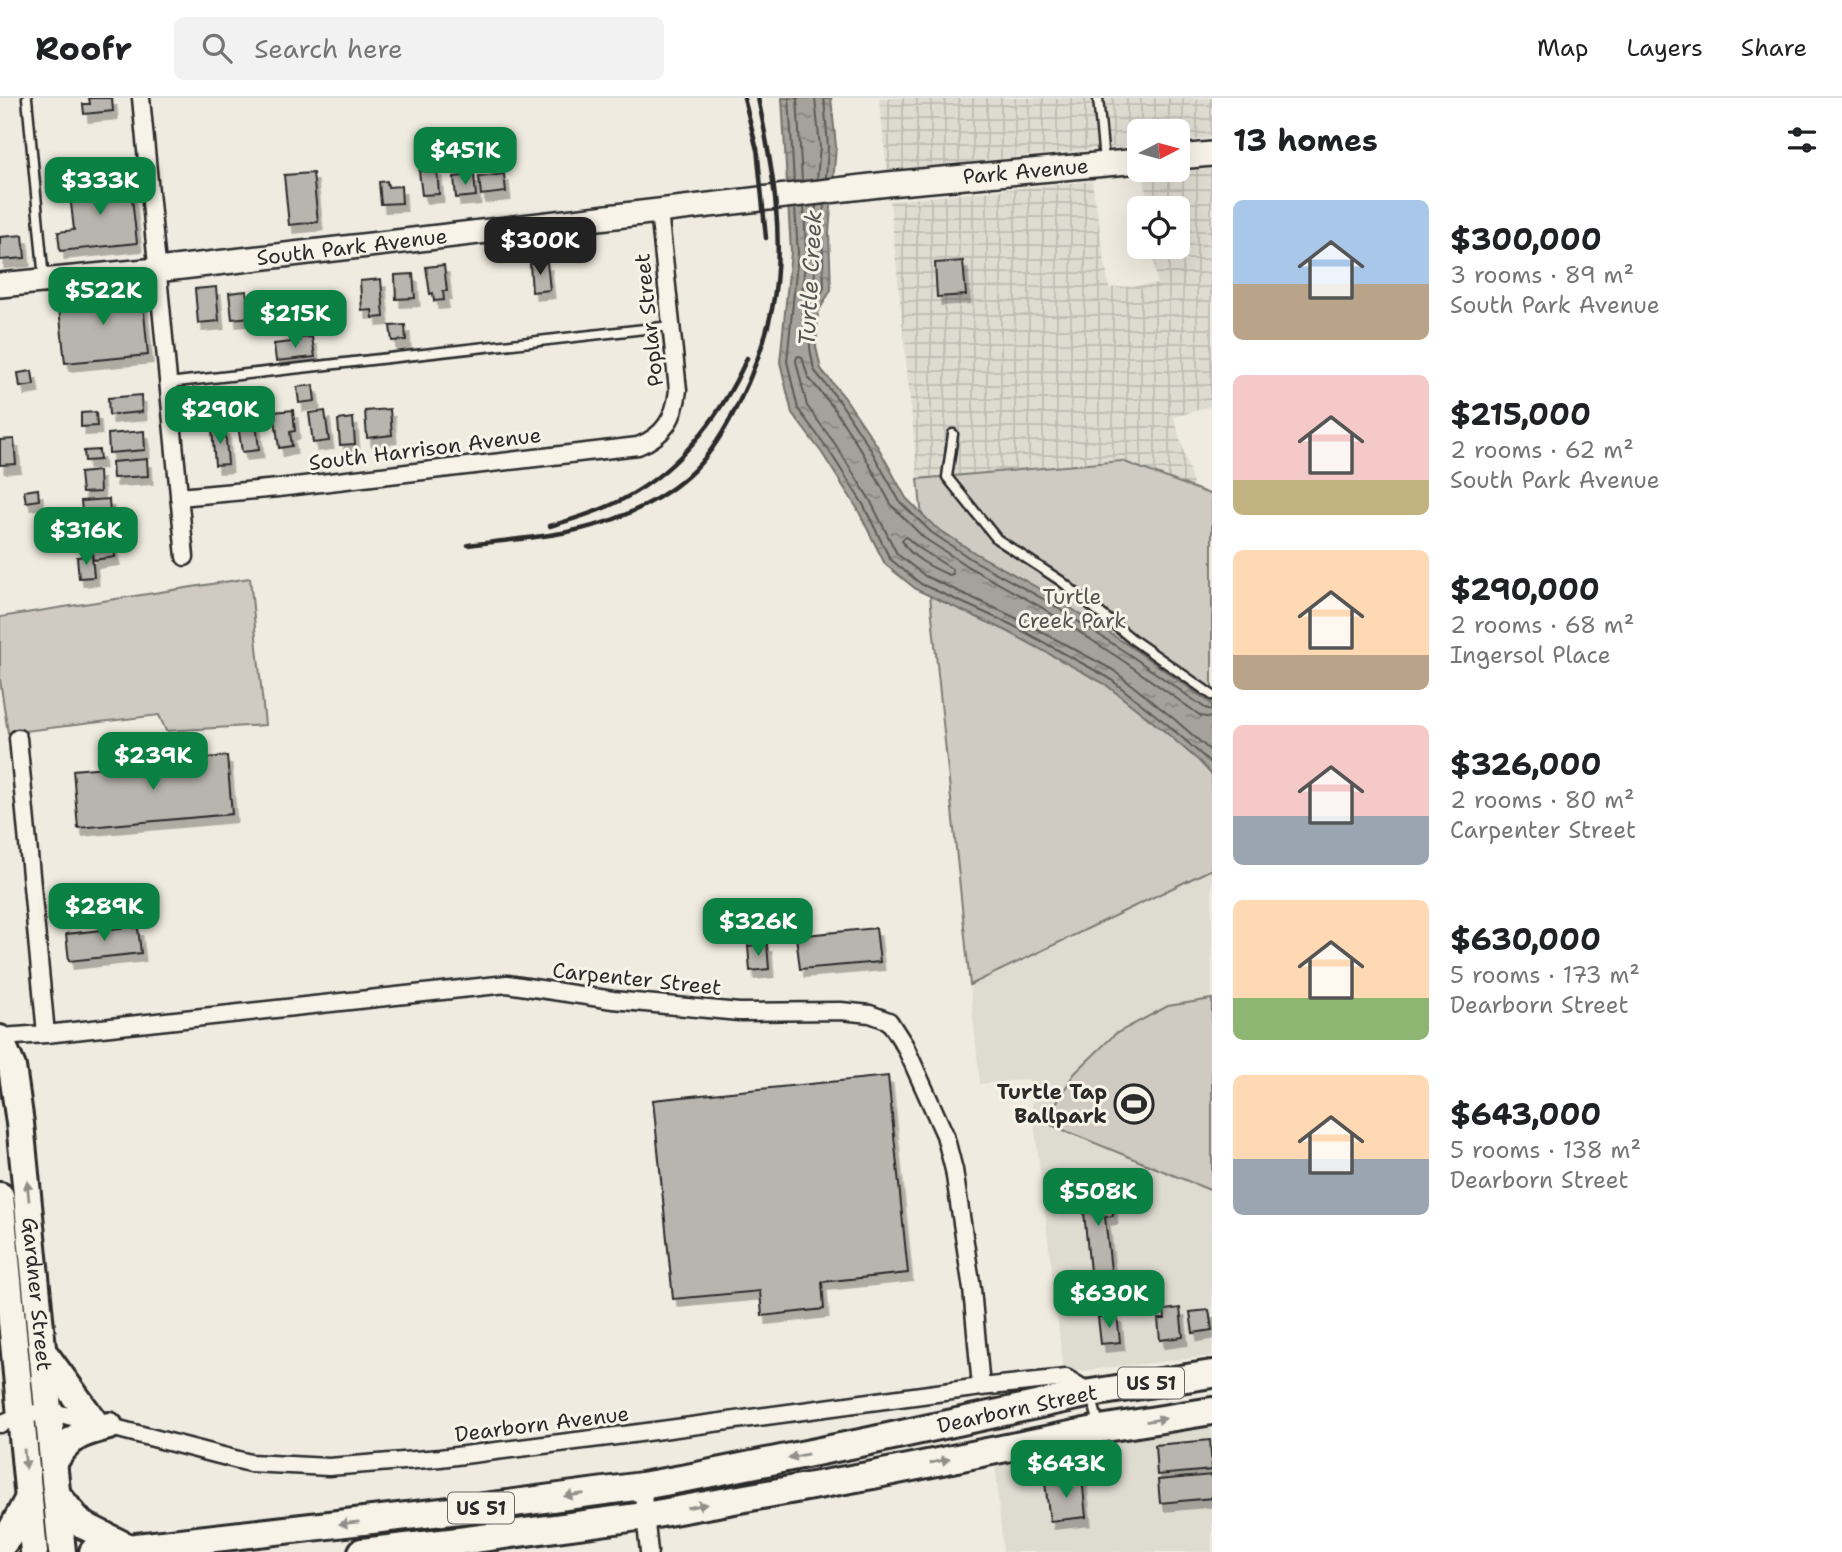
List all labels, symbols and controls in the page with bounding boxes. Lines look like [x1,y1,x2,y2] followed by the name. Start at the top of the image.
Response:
[174,17,664,80] search box
[35,26,132,71] text: Roofr
[198,29,236,67] icon: search
[254,31,403,66] text: Search here
[1537,32,1588,64] text: Map
[1626,32,1703,64] text: Layers
[1741,32,1807,64] text: Share
[1127,119,1190,182] north arrow
[1127,119,1190,259] map controls
[1233,120,1378,161] text: 13 homes
[1783,121,1821,159] icon: filters
[416,127,514,187] pin: $451K
[430,135,500,165] text: $451K
[961,152,1090,191] street label: Park Avenue
[51,158,149,217] pin: $333K
[61,165,139,195] text: $333K
[1127,196,1190,259] button: locate
[791,209,829,347] water label: Turtle Creek
[491,218,589,277] pin: $300K
[1450,219,1602,260] text: $300,000
[255,222,449,272] street label: South Park Avenue
[500,225,580,255] text: $300K
[1289,228,1373,312] icon: home
[628,252,670,388] street label: Poplar Street
[1450,260,1634,290] text: 3 rooms · 89 m²
[54,268,152,327] pin: $522K
[64,275,142,305] text: $522K
[246,290,344,350] pin: $215K
[1450,290,1660,320] text: South Park Avenue
[260,298,330,328] text: $215K
[171,386,269,446] pin: $290K
[181,394,259,424] text: $290K
[1450,394,1591,435] text: $215,000
[1289,403,1373,487] icon: home
[307,421,543,477] street label: South Harrison Avenue
[1450,435,1634,465] text: 2 rooms · 62 m²
[1450,465,1660,495] text: South Park Avenue
[37,508,135,567] pin: $316K
[50,515,122,545] text: $316K
[1450,569,1600,610] text: $290,000
[1289,578,1373,662] icon: home
[1018,583,1126,635] park label: Turtle Creek Park
[1450,610,1634,640] text: 2 rooms · 68 m²
[1450,640,1611,670] text: Ingersol Place
[104,732,202,792] pin: $239K
[114,740,192,770] text: $239K
[1450,744,1601,785] text: $326,000
[1289,753,1373,837] icon: home
[1450,785,1635,815] text: 2 rooms · 80 m²
[1450,815,1636,845] text: Carpenter Street
[55,884,153,943] pin: $289K
[65,891,143,921] text: $289K
[709,898,807,958] pin: $326K
[719,906,797,936] text: $326K
[1450,919,1601,960] text: $630,000
[1289,928,1373,1012] icon: home
[551,956,723,1002] street label: Carpenter Street
[1450,960,1640,990] text: 5 rooms · 173 m²
[1450,990,1629,1020] text: Dearborn Street
[997,1078,1107,1130] place label: Turtle Tap Ballpark
[1113,1083,1155,1125] sports icon: Turtle Tap Ballpark
[1450,1094,1601,1135] text: $643,000
[1289,1103,1373,1187] icon: home
[1450,1135,1641,1165] text: 5 rooms · 138 m²
[1450,1165,1629,1195] text: Dearborn Street
[1049,1168,1147,1228] pin: $508K
[1059,1176,1137,1206] text: $508K
[22,1180,33,1202] one-way arrow
[15,1216,58,1372] street label: Gardner Street
[1060,1270,1158,1330] pin: $630K
[1069,1278,1149,1308] text: $630K
[1118,1368,1184,1399] road number: US 51
[934,1378,1099,1440] street label: Dearborn Street
[453,1399,631,1449] street label: Dearborn Avenue
[1145,1414,1167,1425] one-way arrow
[1017,1440,1115,1500] pin: $643K
[20,1448,31,1470] one-way arrow
[1027,1448,1105,1478] text: $643K
[787,1450,809,1461] one-way arrow
[929,1456,951,1467] one-way arrow
[563,1490,585,1501] one-way arrow
[448,1492,514,1524] road number: US 51
[686,1501,708,1512] one-way arrow
[337,1518,359,1529] one-way arrow

